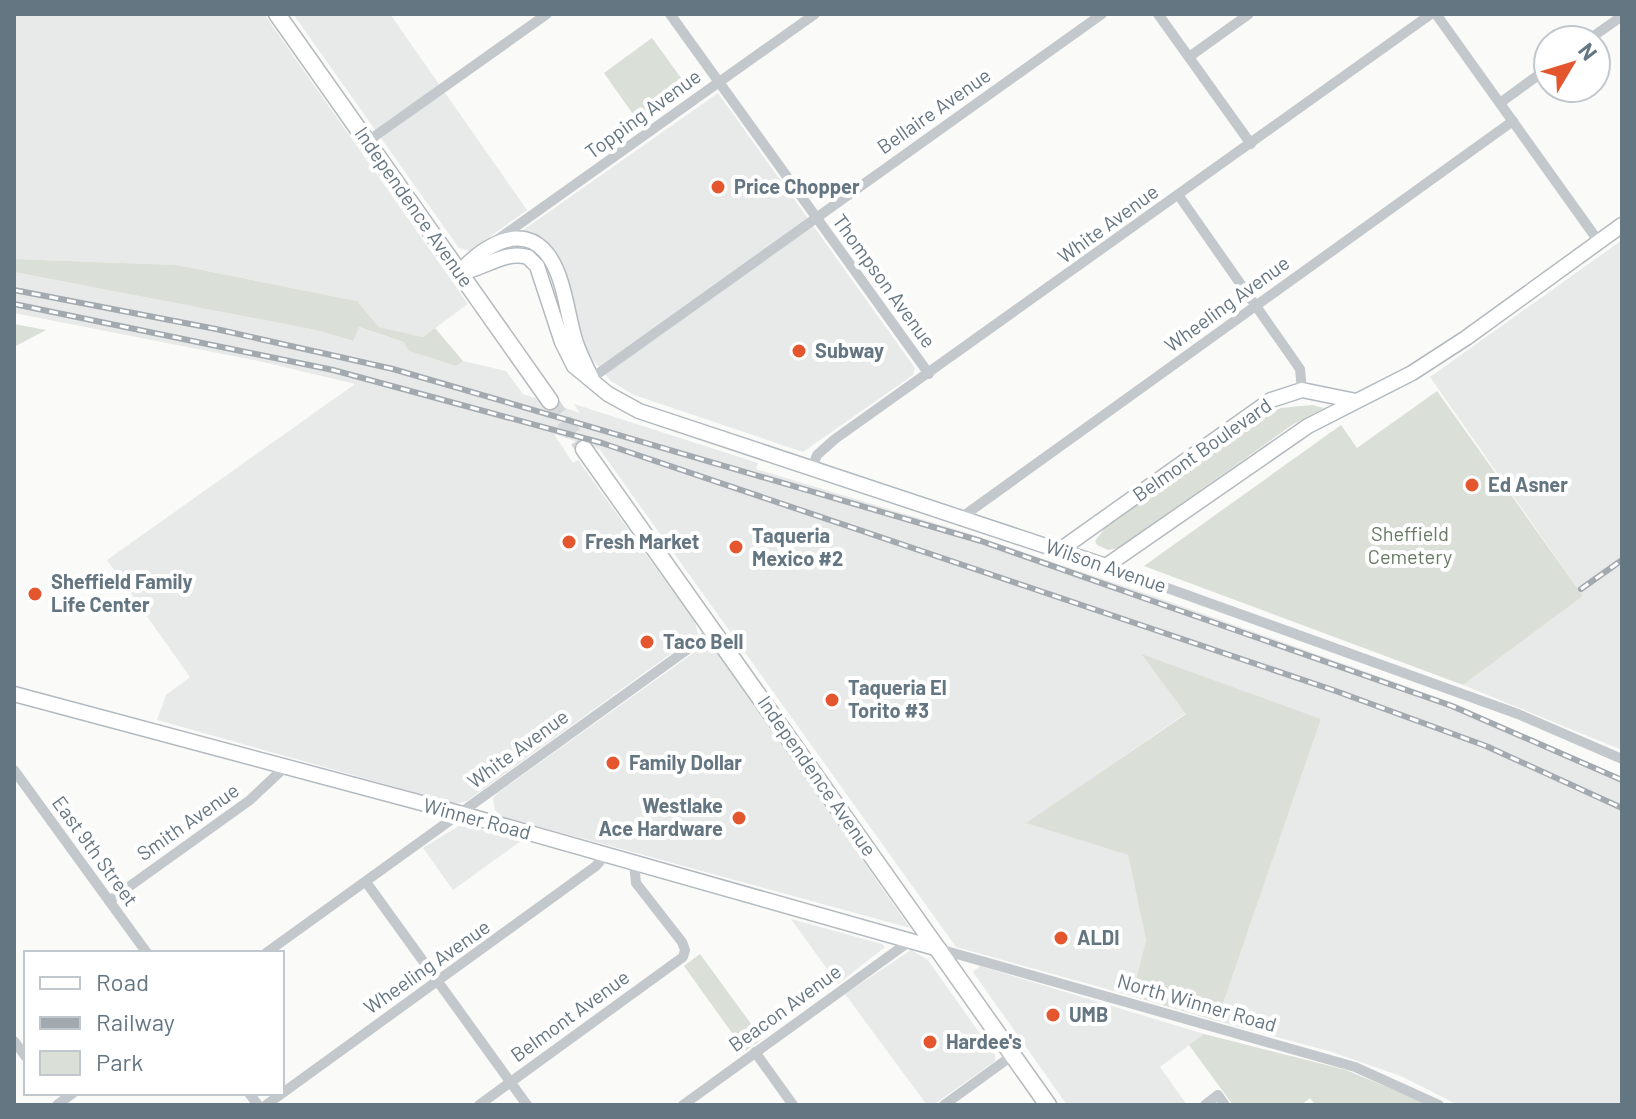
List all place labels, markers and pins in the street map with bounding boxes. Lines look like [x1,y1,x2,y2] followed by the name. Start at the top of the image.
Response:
[734,174,860,198] place label: Price Chopper
[709,178,727,196] marker: Price Chopper
[815,338,884,362] place label: Subway
[790,342,808,360] marker: Subway
[1488,472,1568,496] place label: Ed Asner
[1463,476,1481,494] marker: Ed Asner
[752,523,843,570] place label: Taqueria Mexico #2
[585,529,699,553] place label: Fresh Market
[560,533,578,551] marker: Fresh Market
[727,538,745,556] marker: Taqueria Mexico #2
[51,569,193,616] place label: Sheffield Family Life Center
[26,585,44,603] marker: Sheffield Family Life Center
[663,629,743,653] place label: Taco Bell
[638,633,656,651] marker: Taco Bell
[848,675,947,722] place label: Taqueria El Torito #3
[823,691,841,709] marker: Taqueria El Torito #3
[629,750,742,774] place label: Family Dollar
[604,754,622,772] marker: Family Dollar
[599,793,723,840] place label: Westlake Ace Hardware
[730,809,748,827] marker: Westlake Ace Hardware
[1077,925,1119,949] place label: ALDI
[1052,929,1070,947] marker: ALDI
[1069,1002,1108,1026] place label: UMB
[1044,1006,1062,1024] marker: UMB
[946,1029,1022,1053] place label: Hardee's
[921,1033,939,1051] marker: Hardee's

